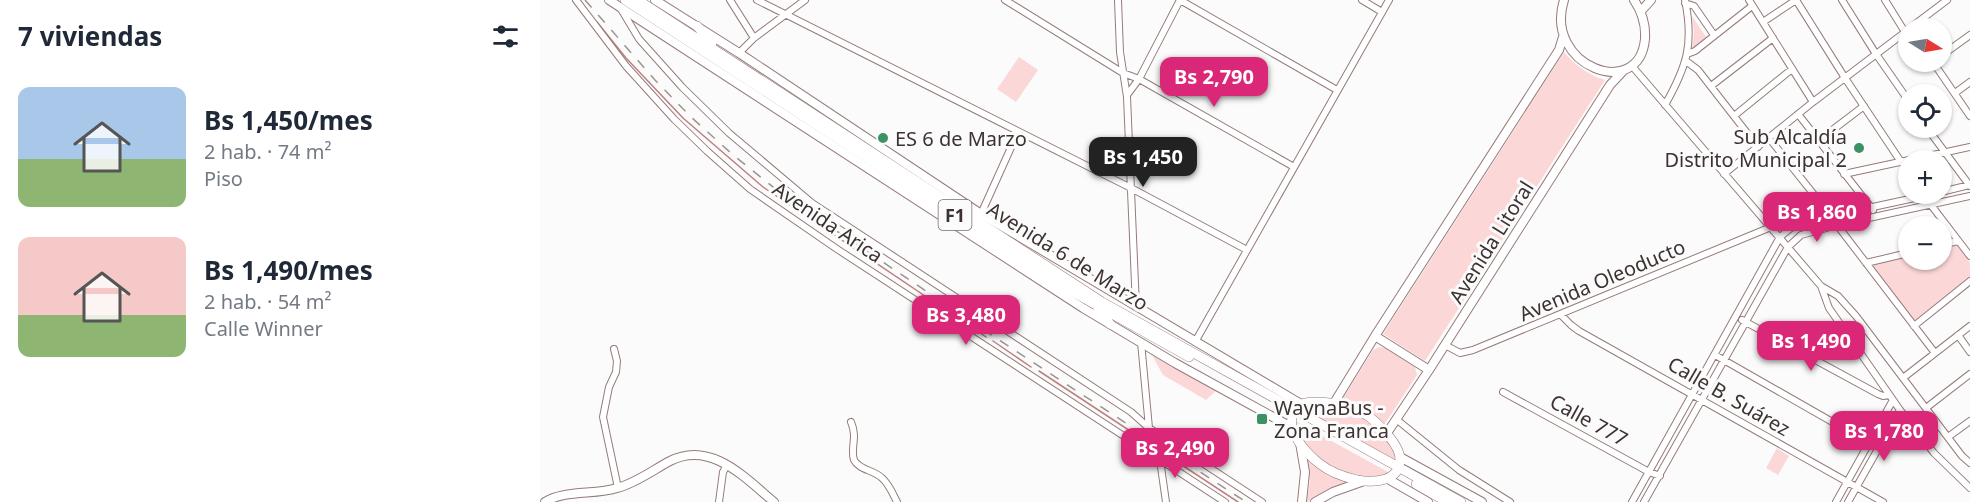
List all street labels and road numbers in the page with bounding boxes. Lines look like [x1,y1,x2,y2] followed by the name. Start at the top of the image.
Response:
[768,175,888,269] street label: Avenida Arica
[1443,176,1539,308] street label: Avenida Litoral
[982,196,1154,316] street label: Avenida 6 de Marzo
[938,200,972,230] road number: F1
[1515,233,1689,327] street label: Avenida Oleoducto
[1663,350,1795,442] street label: Calle B. Suárez
[1545,388,1633,452] street label: Calle 777

